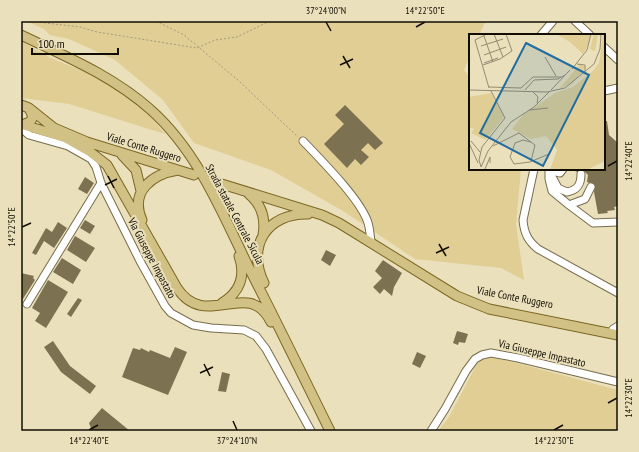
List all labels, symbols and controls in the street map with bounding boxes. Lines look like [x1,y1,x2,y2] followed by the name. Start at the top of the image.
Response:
[306,4,346,17] text: 37°24'00"N
[405,4,445,17] text: 14°22'50"E
[32,30,118,56] scale bar
[469,34,605,170] inset map
[38,36,65,51] text: 100 m
[104,129,183,165] street label: Viale Conte Ruggero
[622,141,635,181] text: 14°22'40"E
[203,162,267,266] street label: Strada statale Centrale Sicula
[5,207,18,247] text: 14°22'50"E
[124,214,179,301] street label: Via Giuseppe Impastato
[475,283,555,311] street label: Viale Conte Ruggero
[496,336,587,370] street label: Via Giuseppe Impastato
[622,378,635,418] text: 14°22'30"E
[69,434,109,447] text: 14°22'40"E
[217,434,257,447] text: 37°24'10"N
[534,434,574,447] text: 14°22'30"E

